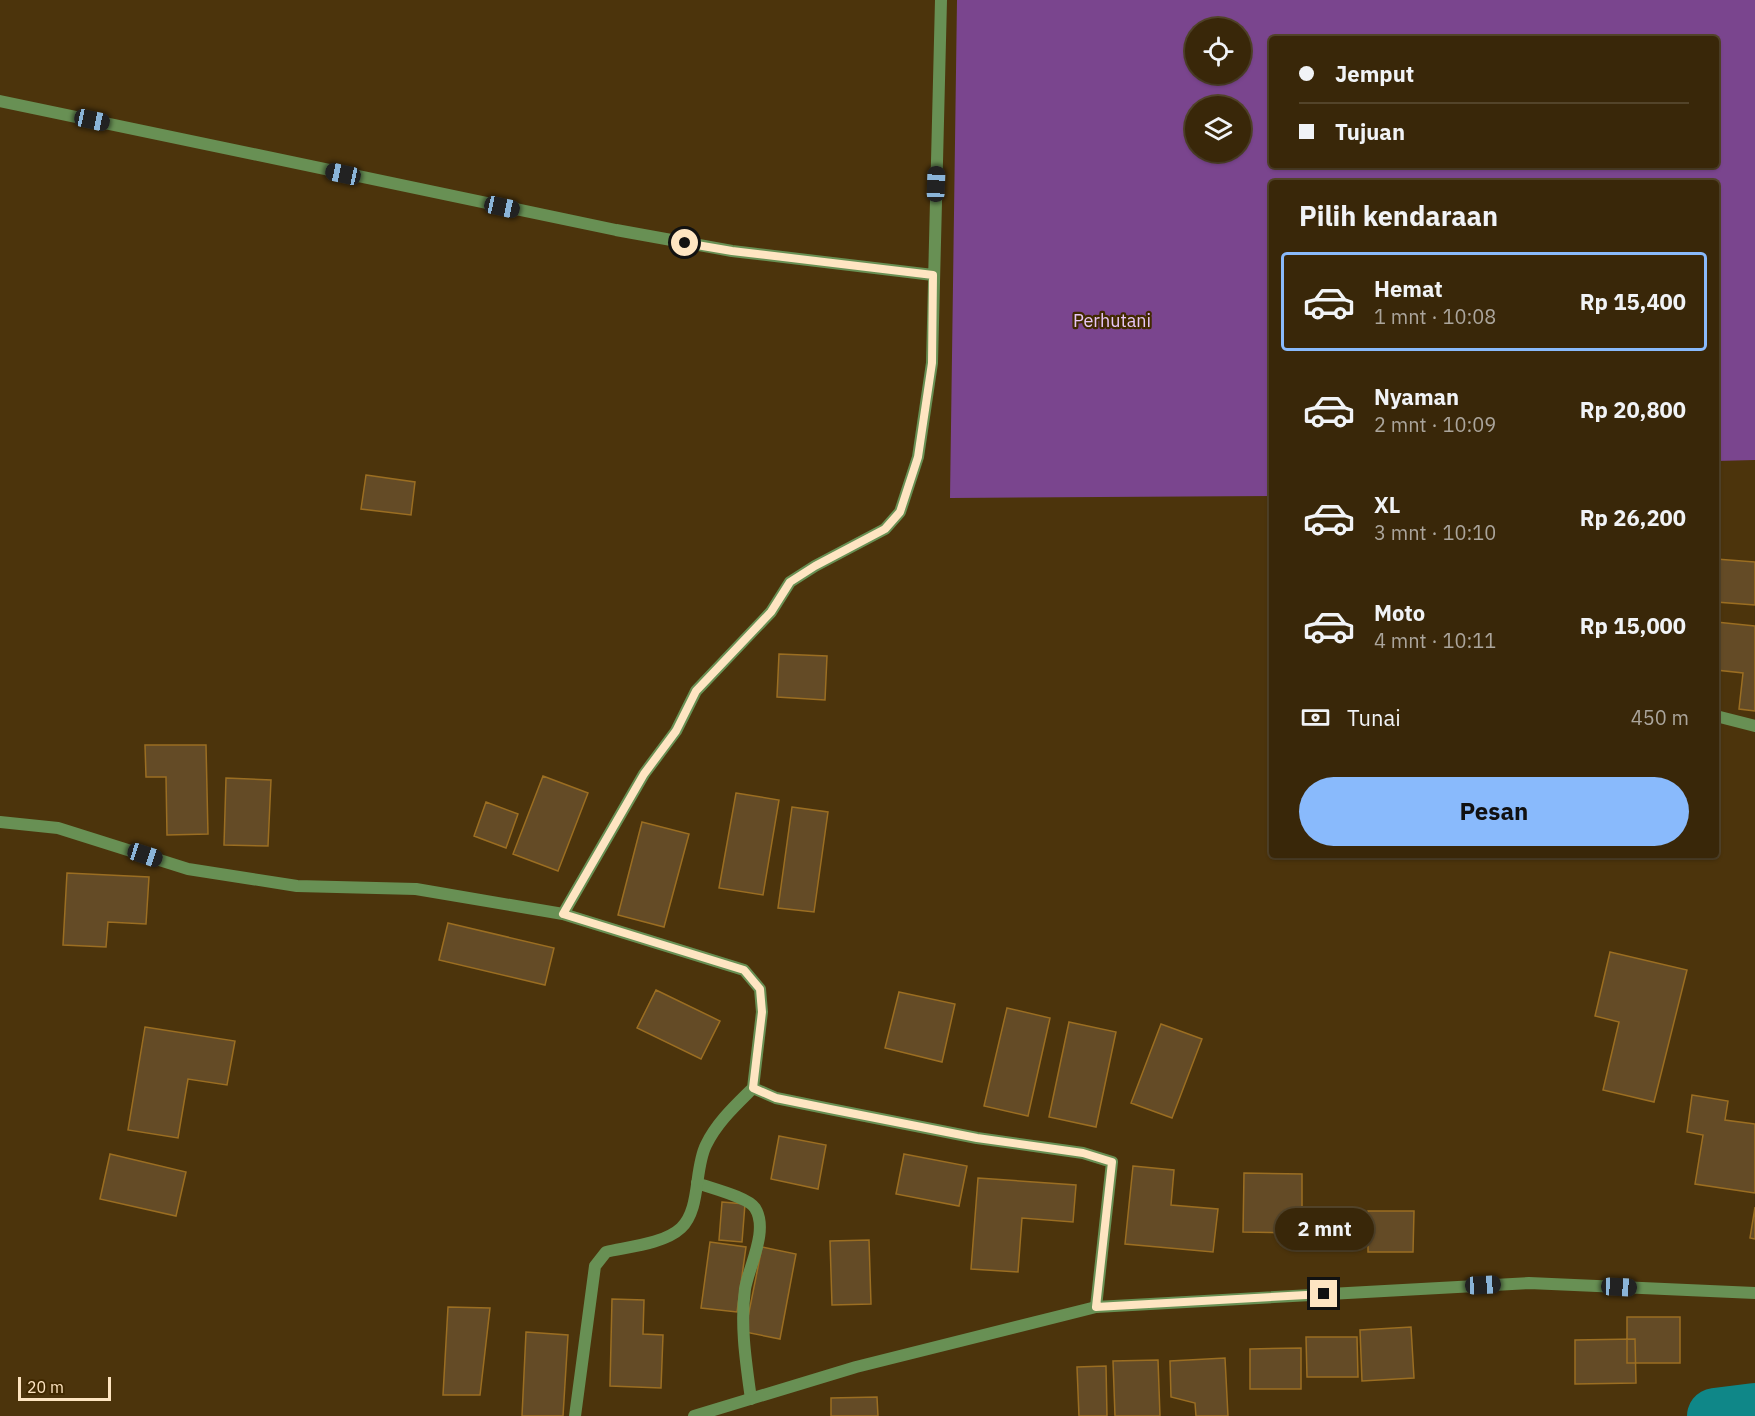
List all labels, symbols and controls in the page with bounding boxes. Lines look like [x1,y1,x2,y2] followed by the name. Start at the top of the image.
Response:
[1185,18,1251,162] map controls
[1185,18,1251,84] button: locate
[1335,59,1414,88] text: Jemput
[1185,96,1251,162] button: layers
[73,107,111,133] car
[1335,117,1405,146] text: Tujuan
[324,161,362,187] car
[926,166,946,202] car
[483,194,521,220] car
[1299,198,1498,233] text: Pilih kendaraan
[671,229,698,256] route start
[1374,274,1443,303] text: Hemat
[1302,275,1356,329] icon: car
[1580,287,1686,316] text: Rp 15,400
[1374,303,1496,330] text: 1 mnt · 10:08
[1073,309,1151,332] park label: Perhutani
[1374,382,1459,411] text: Nyaman
[1302,383,1356,437] icon: car
[1580,395,1686,424] text: Rp 20,800
[1374,411,1496,438] text: 2 mnt · 10:09
[1374,490,1400,519] text: XL
[1302,491,1356,545] icon: car
[1580,503,1686,532] text: Rp 26,200
[1374,519,1496,546] text: 3 mnt · 10:10
[1374,598,1425,627] text: Moto
[1302,599,1356,653] icon: car
[1580,611,1686,640] text: Rp 15,000
[1374,627,1496,654] text: 4 mnt · 10:11
[1299,701,1332,734] icon: cash
[1347,703,1401,732] text: Tunai
[1631,704,1689,731] text: 450 m
[1299,777,1689,846] button: Pesan
[125,841,165,869] car
[1274,1207,1374,1249] callout: 2 mnt
[1297,1215,1352,1242] text: 2 mnt
[1465,1275,1501,1295] car
[1601,1277,1637,1297] car
[1310,1280,1337,1307] route end
[18,1374,111,1402] scale bar
[27,1377,64,1397] text: 20 m

